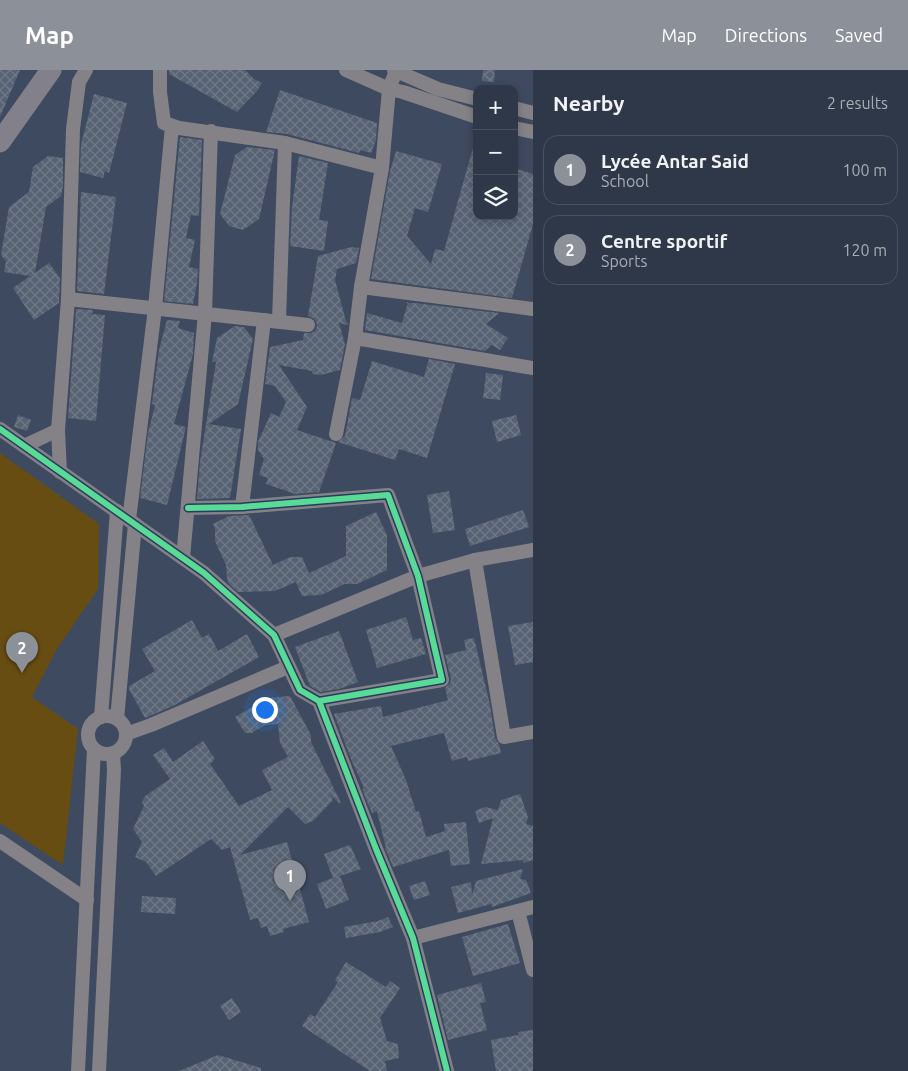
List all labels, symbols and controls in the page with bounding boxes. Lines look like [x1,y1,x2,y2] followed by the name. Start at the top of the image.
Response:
[25,22,74,49] text: Map
[661,25,697,45] text: Map
[725,25,807,45] text: Directions
[835,25,883,45] text: Saved
[473,85,518,220] map controls
[473,85,518,130] button: +
[553,91,624,115] text: Nearby
[827,94,888,112] text: 2 results
[473,130,518,175] button: −
[601,150,749,172] text: Lycée Antar Said
[565,161,575,179] text: 1
[842,161,887,179] text: 100 m
[601,172,649,190] text: School
[473,175,518,220] button: layers
[601,230,727,252] text: Centre sportif
[565,241,575,259] text: 2
[842,241,887,259] text: 120 m
[601,252,647,270] text: Sports
[6,632,38,673] pin: 2
[252,697,278,723] your location
[274,860,306,901] pin: 1

